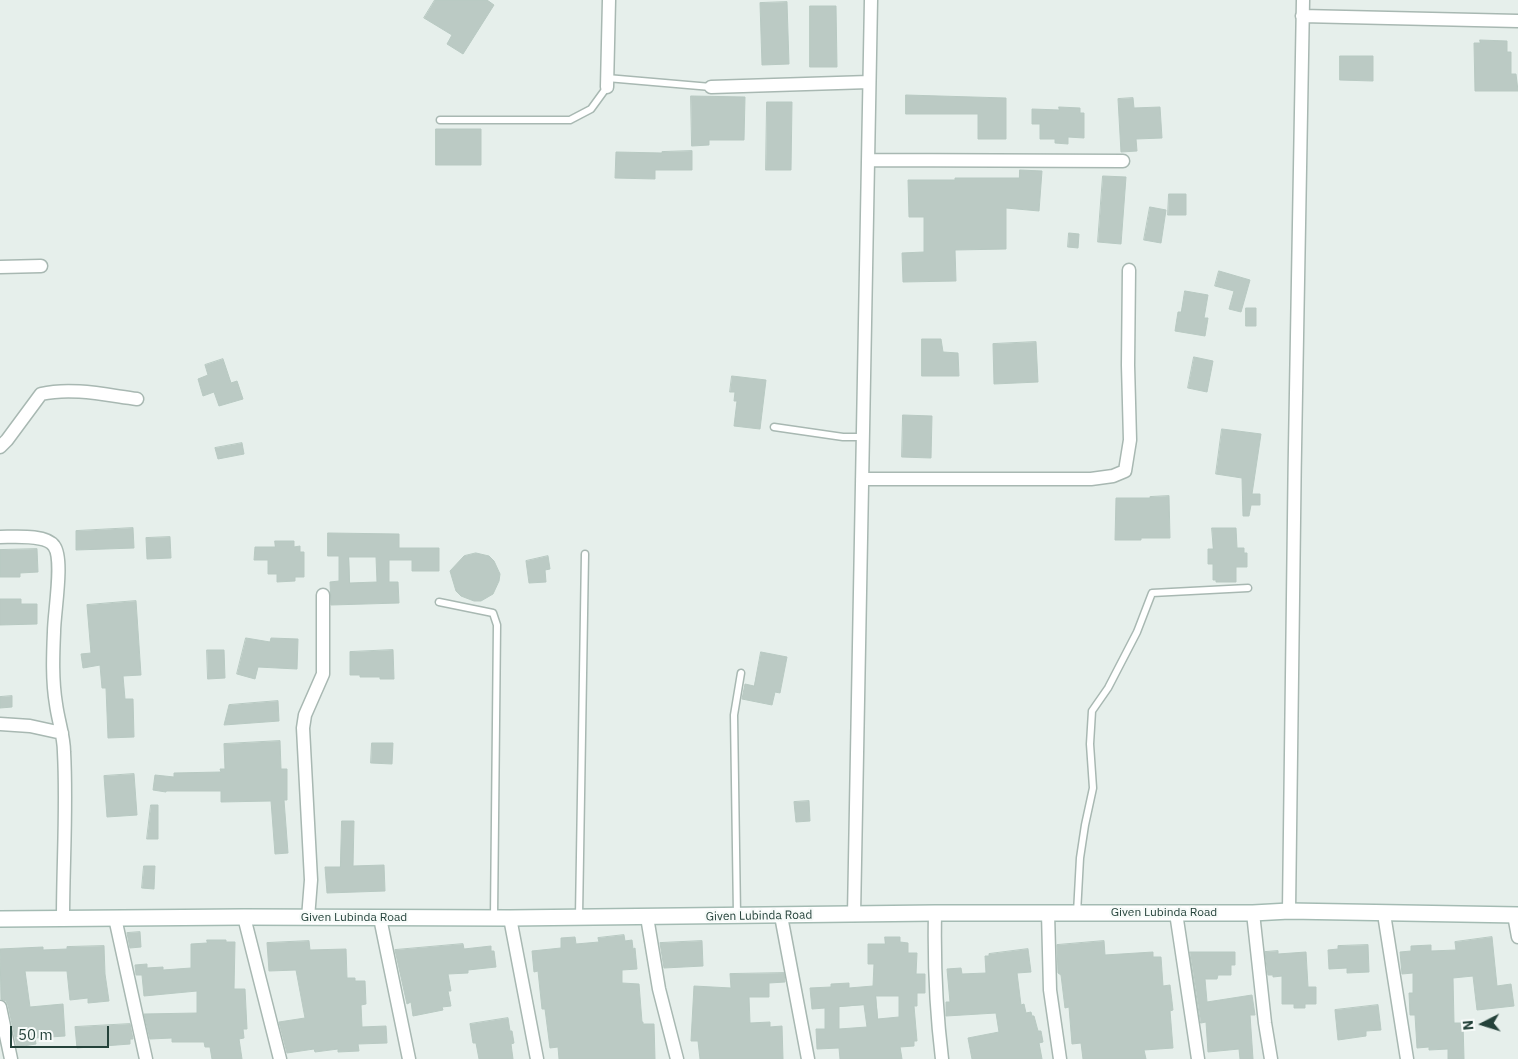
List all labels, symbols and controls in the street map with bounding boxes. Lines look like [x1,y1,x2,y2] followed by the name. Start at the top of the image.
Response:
[1111,906,1217,920] street label: Given Lubinda Road
[706,908,812,924] street label: Given Lubinda Road
[301,911,407,925] street label: Given Lubinda Road
[1458,999,1508,1049] north arrow
[12,1016,111,1048] scale bar
[1459,1019,1477,1031] text: N
[18,1025,53,1044] text: 50 m

